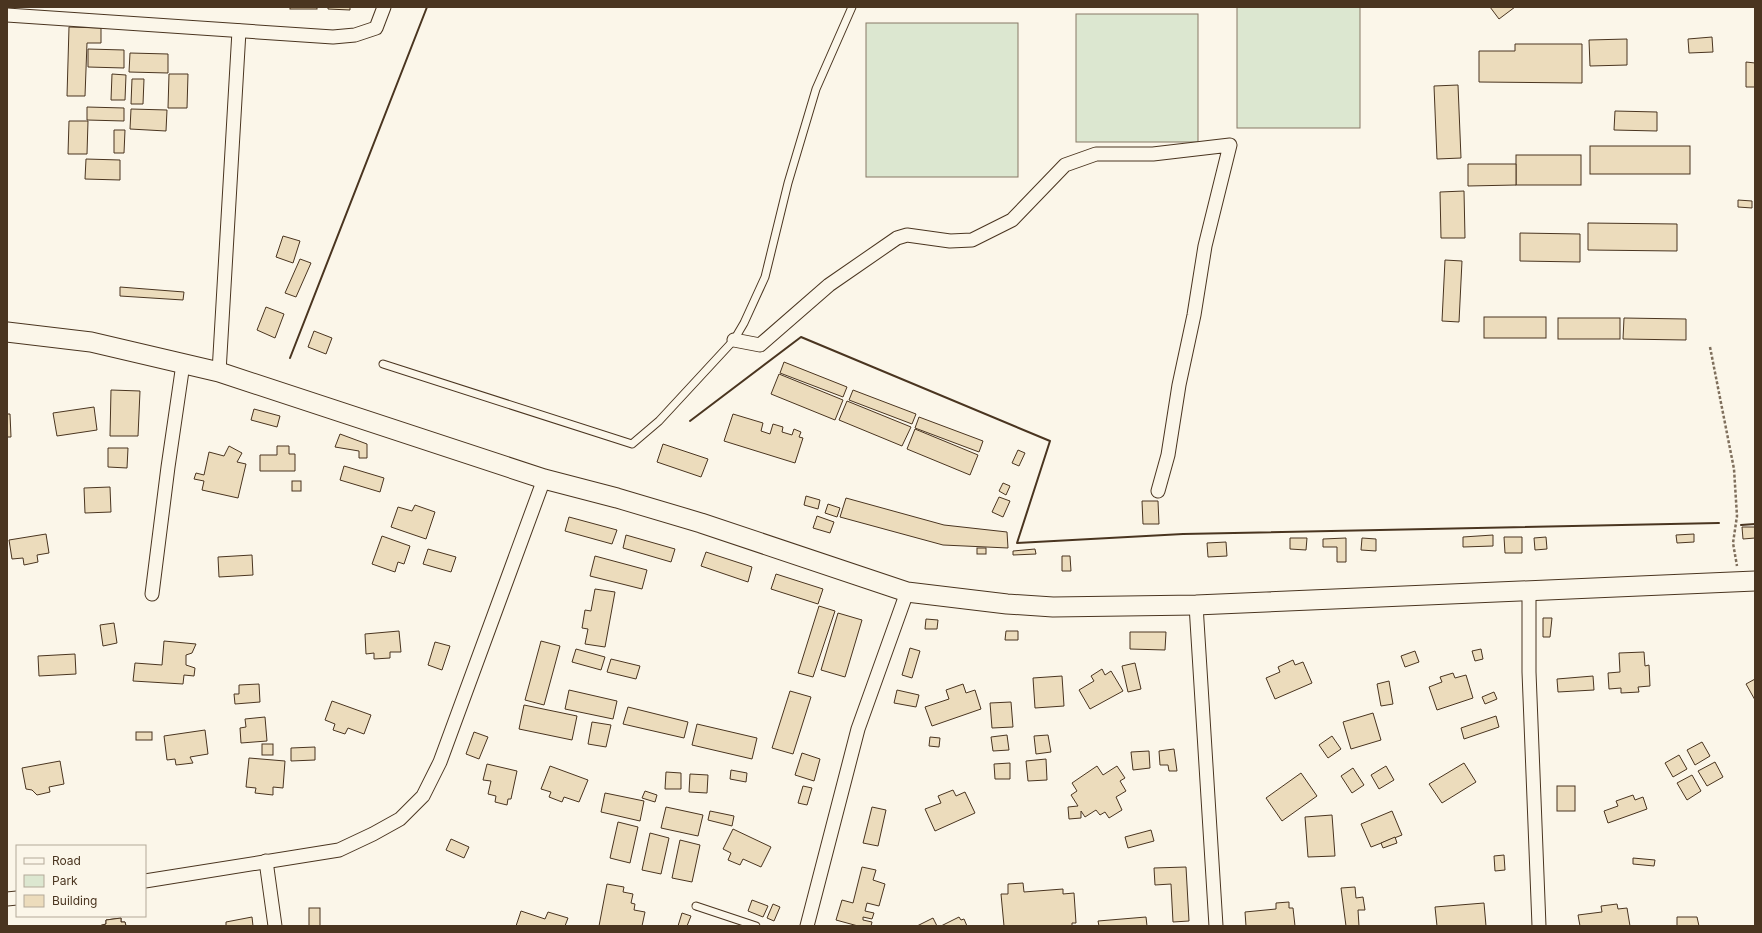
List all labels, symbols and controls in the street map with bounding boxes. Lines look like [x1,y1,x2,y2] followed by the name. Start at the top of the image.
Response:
[16,845,146,917] legend
[52,853,81,868] text: Road
[52,873,78,888] text: Park
[52,893,97,908] text: Building

